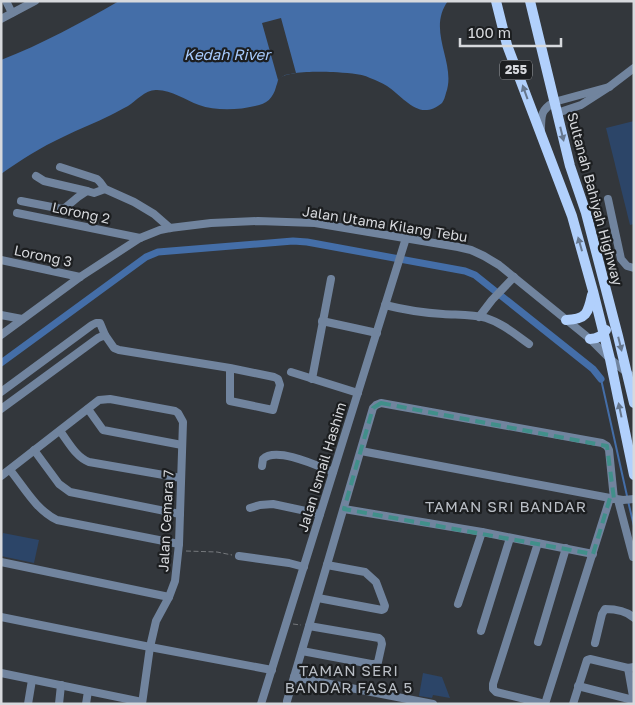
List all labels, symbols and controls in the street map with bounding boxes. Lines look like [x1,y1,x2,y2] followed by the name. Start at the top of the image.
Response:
[460,15,561,47] scale bar
[468,23,511,41] text: 100 m
[184,45,272,63] water label: Kedah River
[500,60,532,80] road number: 255
[521,85,528,100] one-way arrow
[564,110,627,288] street label: Sultanah Bahiyah Highway
[559,127,567,142] one-way arrow
[51,198,112,227] street label: Lorong 2
[301,202,469,245] street label: Jalan Utama Kilang Tebu
[575,236,583,251] one-way arrow
[13,241,74,270] street label: Lorong 3
[616,337,624,352] one-way arrow
[294,400,349,534] street label: Jalan Ismail Hashim
[616,402,624,418] one-way arrow
[154,469,177,572] street label: Jalan Cemara 7
[425,497,587,515] district label: TAMAN SRI BANDAR
[285,661,413,696] district label: TAMAN SERI BANDAR FASA 5

